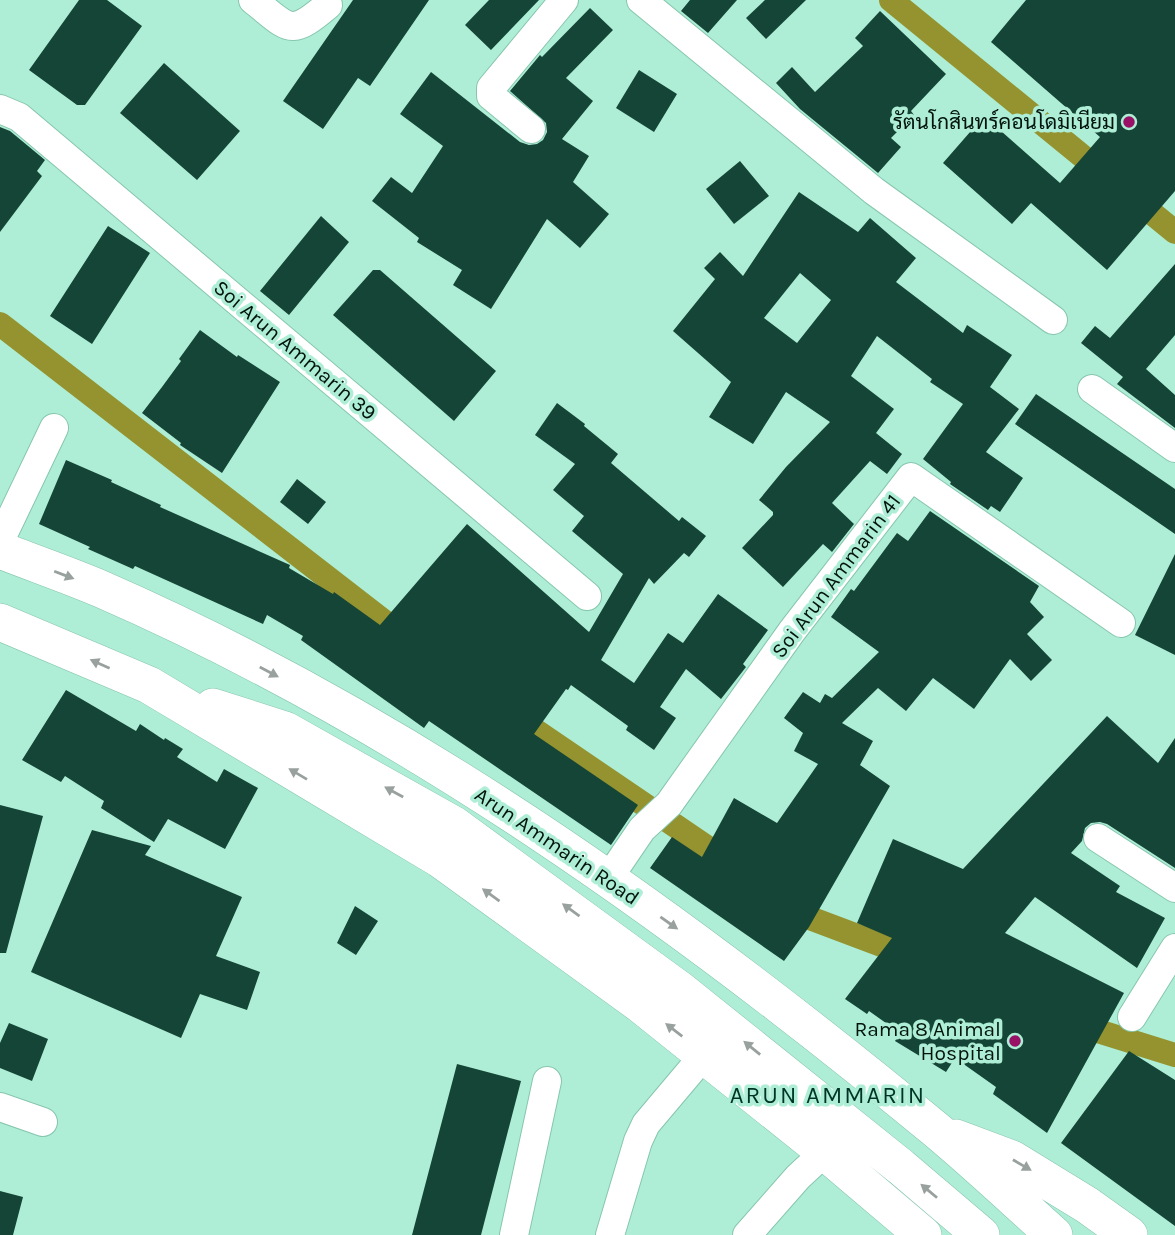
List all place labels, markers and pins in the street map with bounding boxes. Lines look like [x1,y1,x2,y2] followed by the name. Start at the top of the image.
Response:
[893,108,1115,134] place label: รัตนโกสินทร์คอนโดมิเนียม
[1121,114,1137,130] marker: รัตนโกสินทร์คอนโดมิเนียม
[854,1017,1001,1065] place label: Rama 8 Animal Hospital
[1007,1033,1023,1049] marker: Rama 8 Animal Hospital

